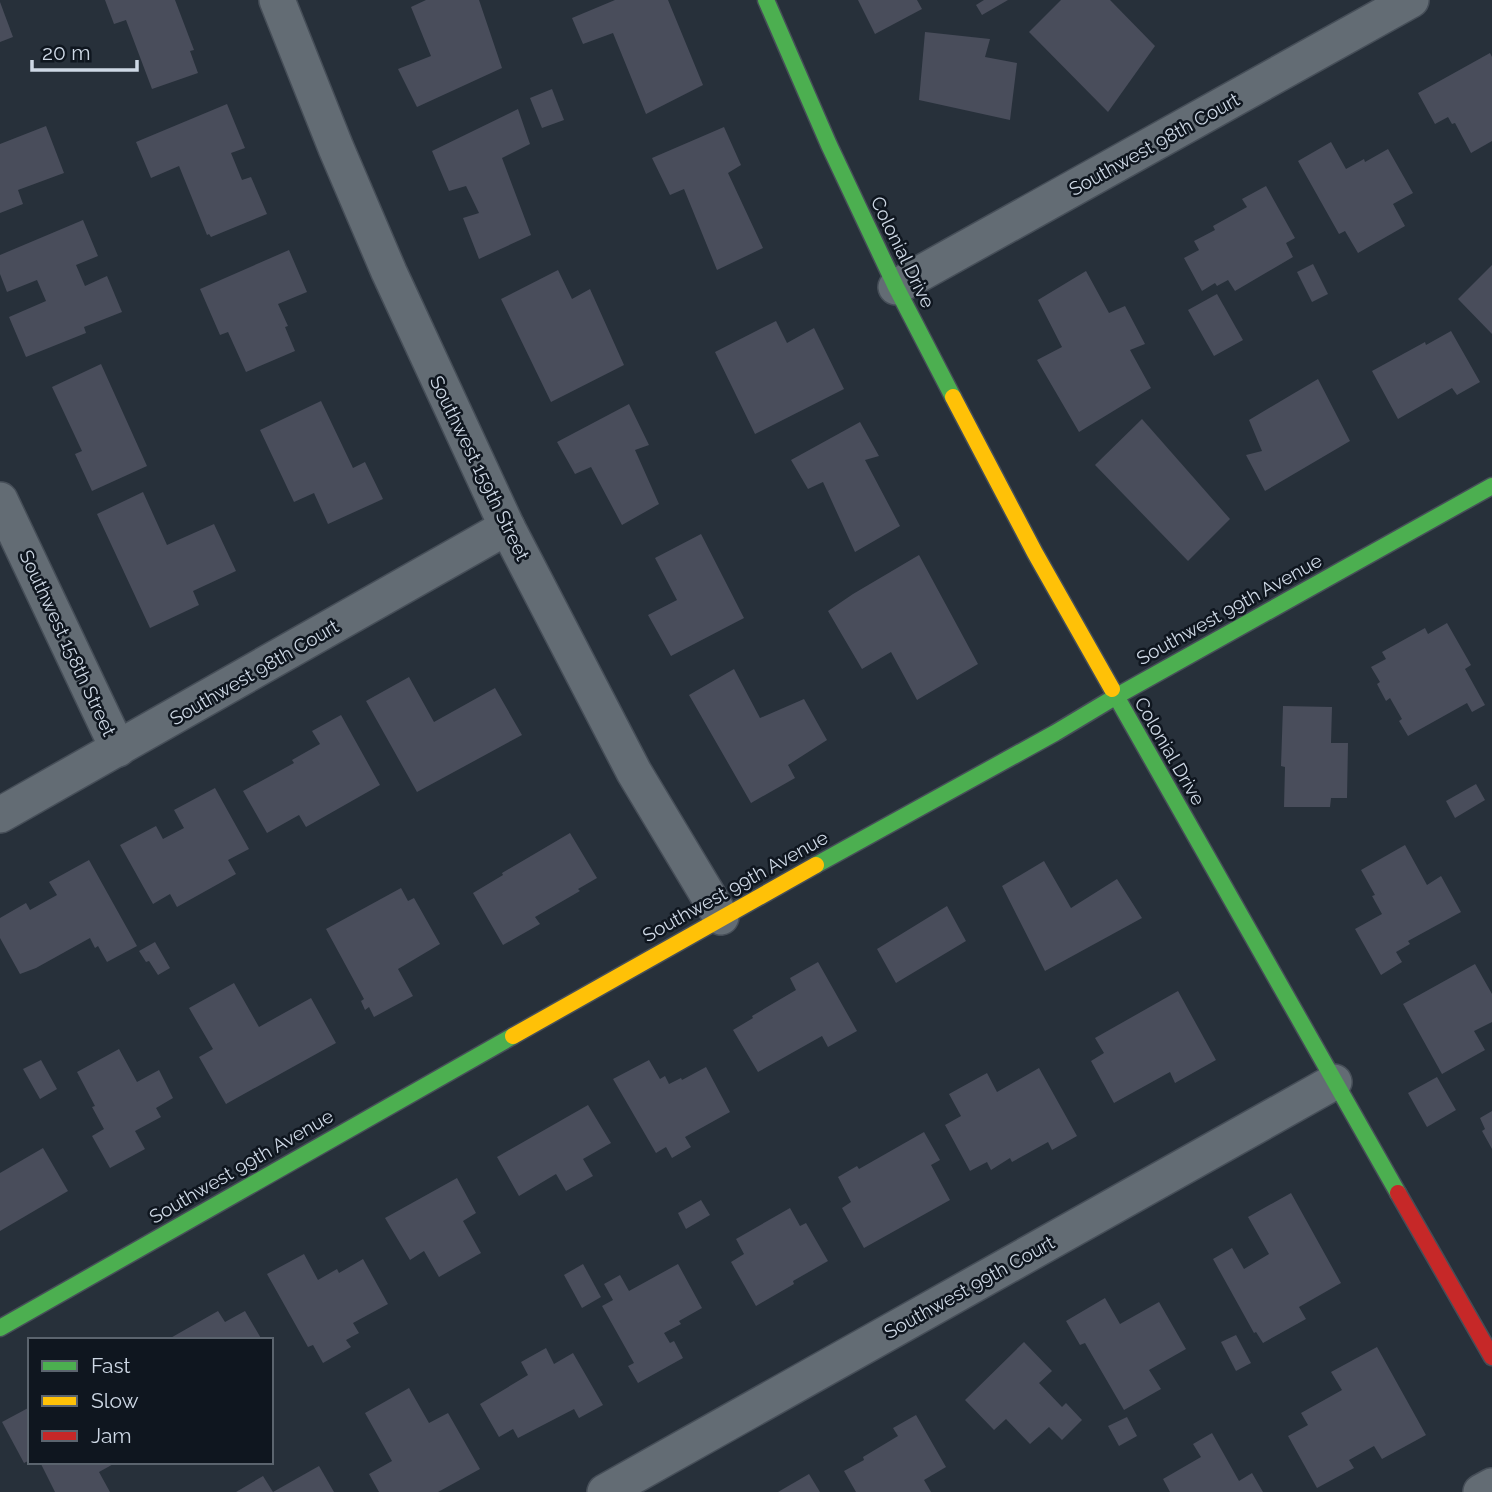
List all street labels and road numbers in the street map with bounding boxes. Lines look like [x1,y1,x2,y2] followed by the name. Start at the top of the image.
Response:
[1065,88,1244,200] street label: Southwest 98th Court
[867,193,939,311] street label: Colonial Drive
[426,372,535,564] street label: Southwest 159th Street
[15,546,121,740] street label: Southwest 158th Street
[1132,549,1326,669] street label: Southwest 99th Avenue
[166,614,343,729] street label: Southwest 98th Court
[1130,693,1210,809] street label: Colonial Drive
[638,826,832,946] street label: Southwest 99th Avenue
[145,1104,337,1228] street label: Southwest 99th Avenue
[880,1231,1058,1343] street label: Southwest 99th Court

